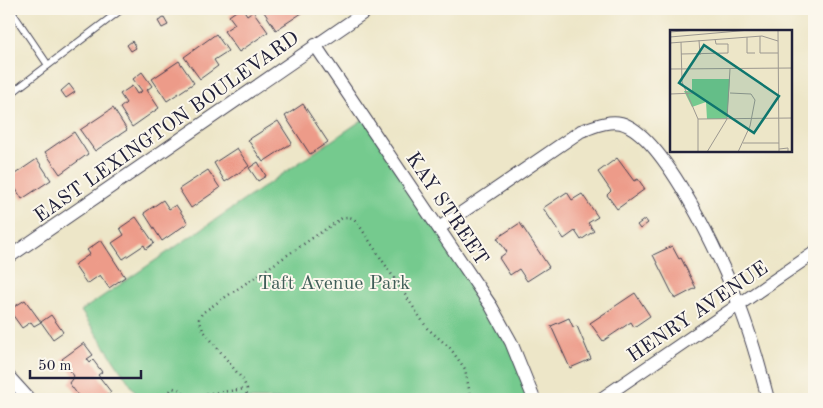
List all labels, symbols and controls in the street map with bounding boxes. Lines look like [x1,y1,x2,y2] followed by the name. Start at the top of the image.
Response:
[31,28,303,227] street label: EAST LEXINGTON BOULEVARD
[670,30,793,152] inset map
[401,149,491,269] street label: KAY STREET
[624,258,772,367] street label: HENRY AVENUE
[258,274,410,294] park label: Taft Avenue Park
[30,348,141,380] scale bar
[38,359,72,374] text: 50 m

